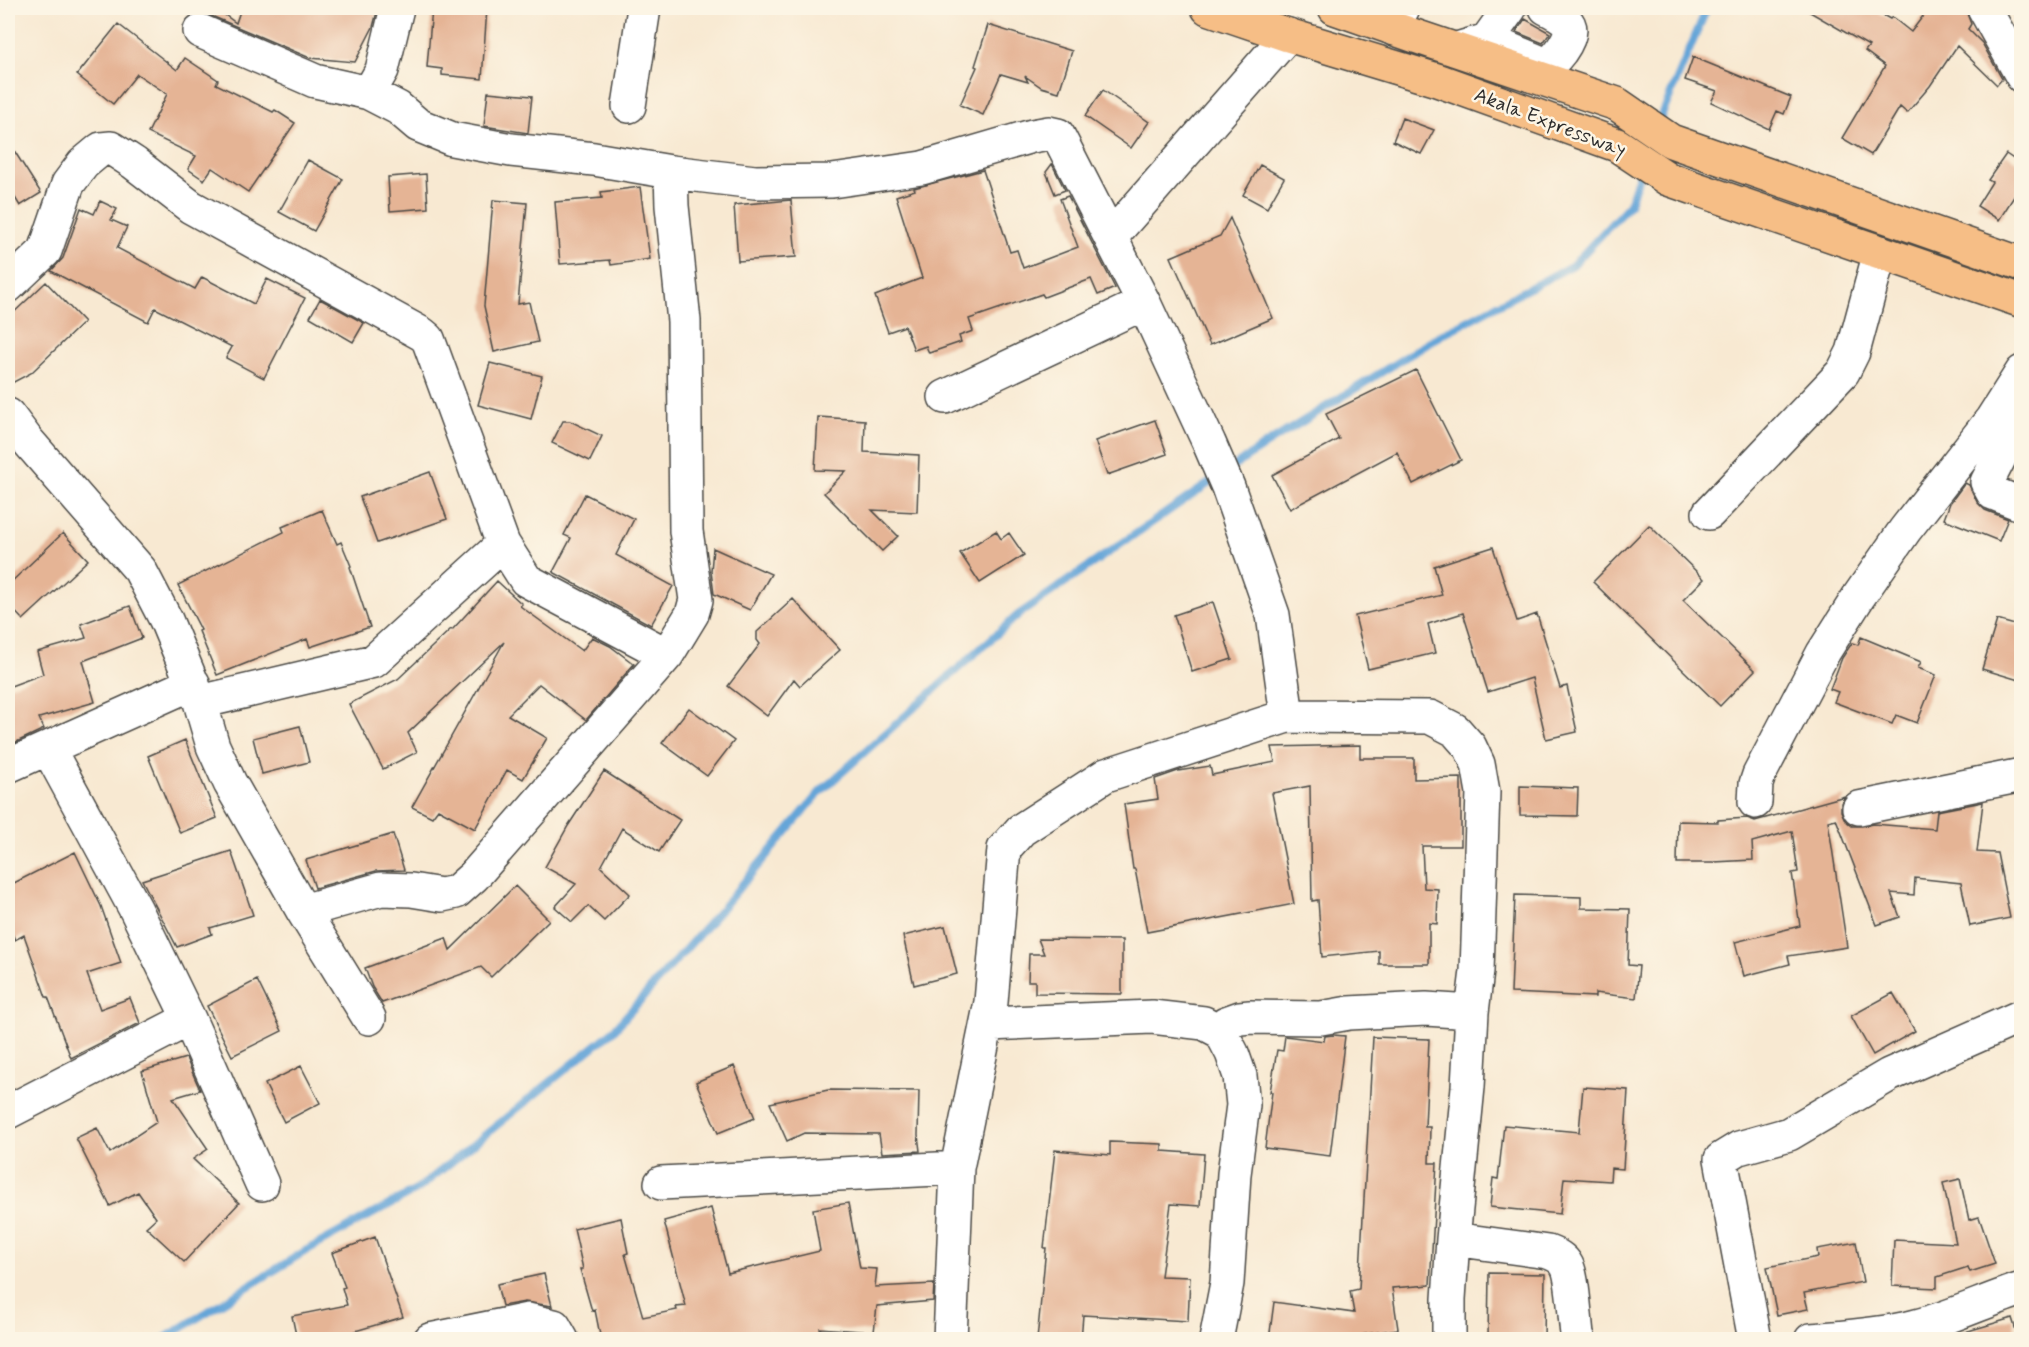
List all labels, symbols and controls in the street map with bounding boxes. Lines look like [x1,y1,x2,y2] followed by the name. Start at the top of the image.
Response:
[1470,82,1630,164] street label: Akala Expressway

